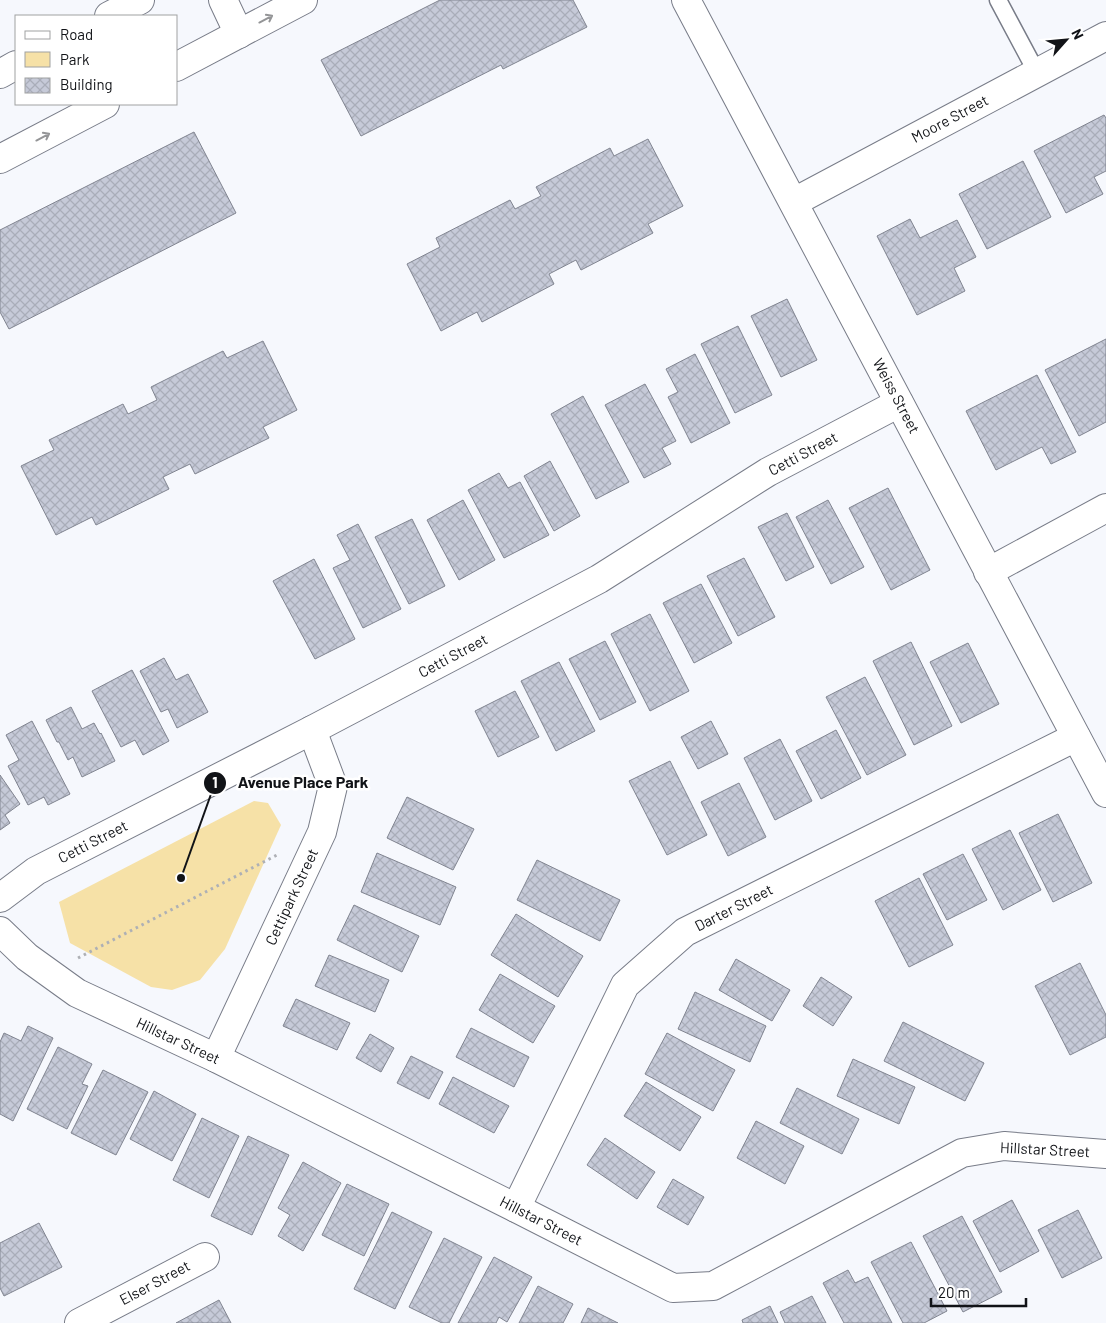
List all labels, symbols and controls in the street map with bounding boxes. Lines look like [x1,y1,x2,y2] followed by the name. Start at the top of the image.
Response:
[258,14,273,23] one-way arrow
[15,15,178,105] legend
[1041,15,1091,65] north arrow
[60,25,93,43] text: Road
[1068,26,1088,42] text: N
[60,50,90,68] text: Park
[60,75,113,93] text: Building
[908,90,991,146] street label: Moore Street
[35,131,50,141] one-way arrow
[870,355,924,436] street label: Weiss Street
[765,427,840,479] street label: Cetti Street
[415,629,490,681] street label: Cetti Street
[202,767,378,798] callout: Avenue Place Park
[238,772,369,791] text: Avenue Place Park
[212,773,218,791] text: 1
[55,816,130,866] street label: Cetti Street
[261,845,321,948] street label: Cettipark Street
[692,880,776,934] street label: Darter Street
[134,1013,223,1067] street label: Hillstar Street
[1000,1138,1091,1160] street label: Hillstar Street
[497,1192,586,1249] street label: Hillstar Street
[116,1256,193,1308] street label: Elser Street
[931,1276,1026,1308] scale bar
[938,1283,970,1301] text: 20 m

